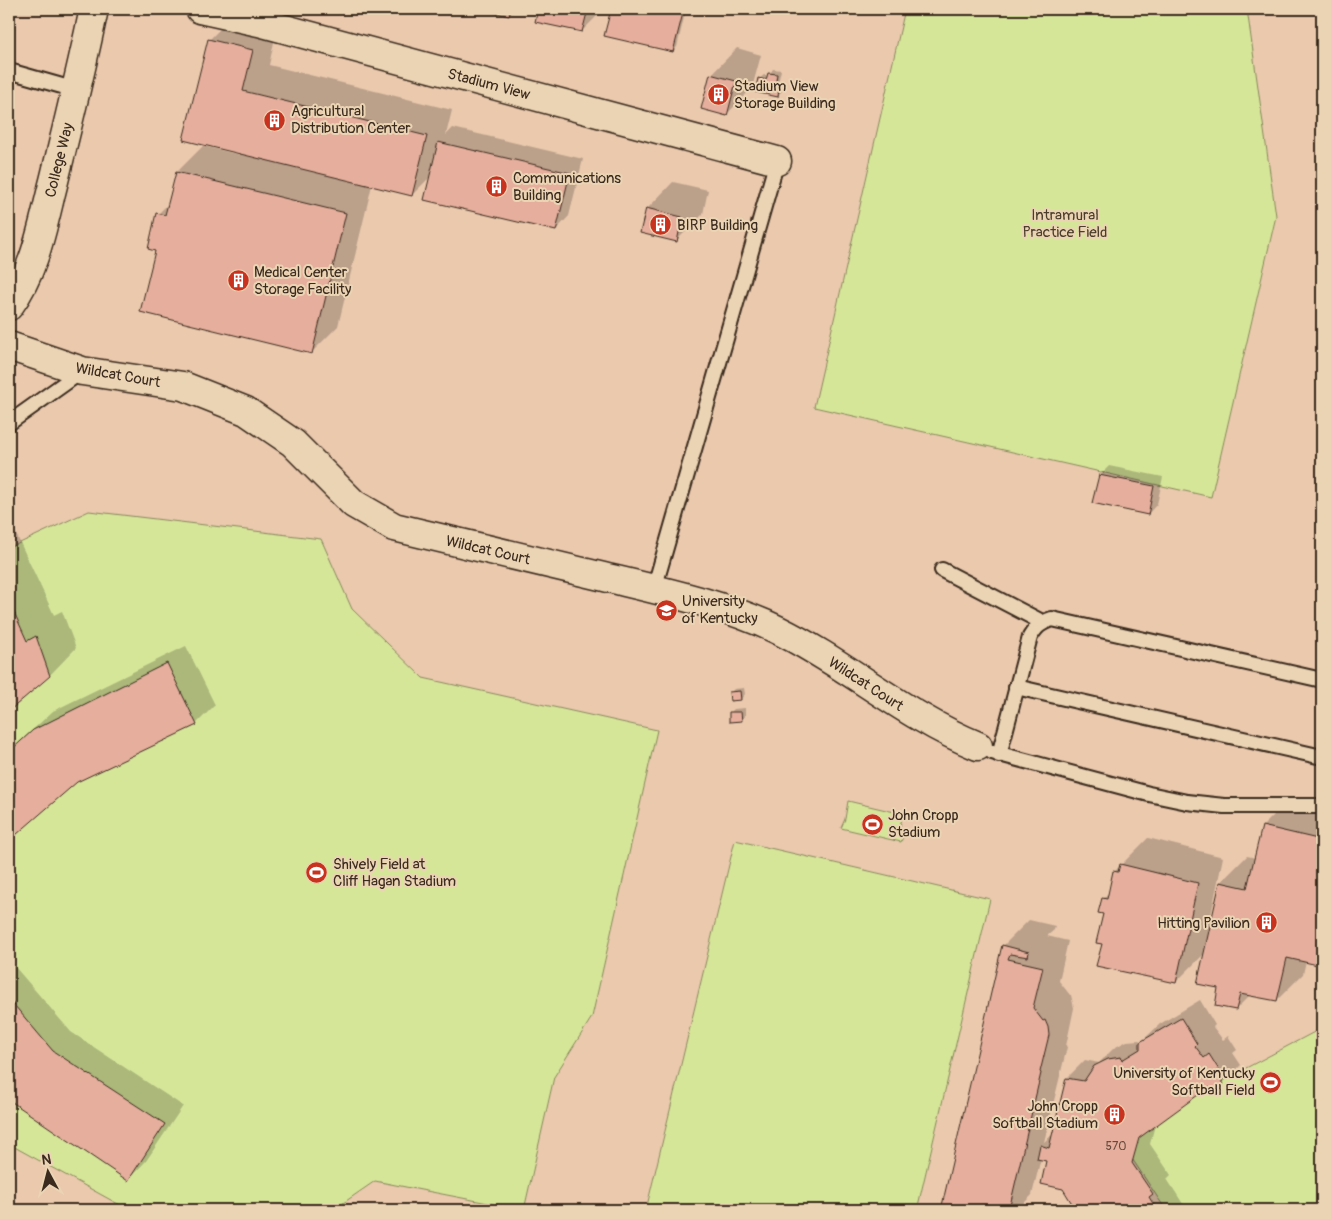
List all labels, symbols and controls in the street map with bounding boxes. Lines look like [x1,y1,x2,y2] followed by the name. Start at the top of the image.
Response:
[446,64,532,105] street label: Stadium View
[734,77,836,113] place label: Stadium View Storage Building
[706,83,730,107] building icon: Stadium View Storage Building
[291,102,411,138] place label: Agricultural Distribution Center
[263,108,287,132] building icon: Agricultural Distribution Center
[41,120,78,199] street label: College Way
[513,169,621,205] place label: Communications Building
[485,175,509,199] building icon: Communications Building
[1023,206,1107,242] park label: Intramural Practice Field
[649,213,673,237] building icon: BIRP Building
[677,216,758,235] place label: BIRP Building
[254,263,352,299] place label: Medical Center Storage Facility
[226,269,250,293] building icon: Medical Center Storage Facility
[74,359,163,392] street label: Wildcat Court
[444,532,533,570] street label: Wildcat Court
[682,592,758,628] place label: University of Kentucky
[654,598,678,622] school or university icon: University of Kentucky
[824,653,908,716] street label: Wildcat Court
[888,806,959,842] place label: John Cropp Stadium
[860,812,884,836] sports icon: John Cropp Stadium
[333,855,456,891] place label: Shively Field at Cliff Hagan Stadium
[305,861,329,885] sports icon: Shively Field at Cliff Hagan Stadium
[1254,911,1278,935] building icon: Hitting Pavilion
[1157,914,1250,933] place label: Hitting Pavilion
[1113,1064,1256,1100] place label: University of Kentucky Softball Field
[1259,1070,1283,1094] sports icon: University of Kentucky Softball Field
[992,1097,1098,1133] place label: John Cropp Softball Stadium
[1102,1103,1126,1127] building icon: John Cropp Softball Stadium
[1105,1139,1127,1154] house number: 570
[22,1146,72,1196] north arrow
[41,1151,52,1169] text: N

